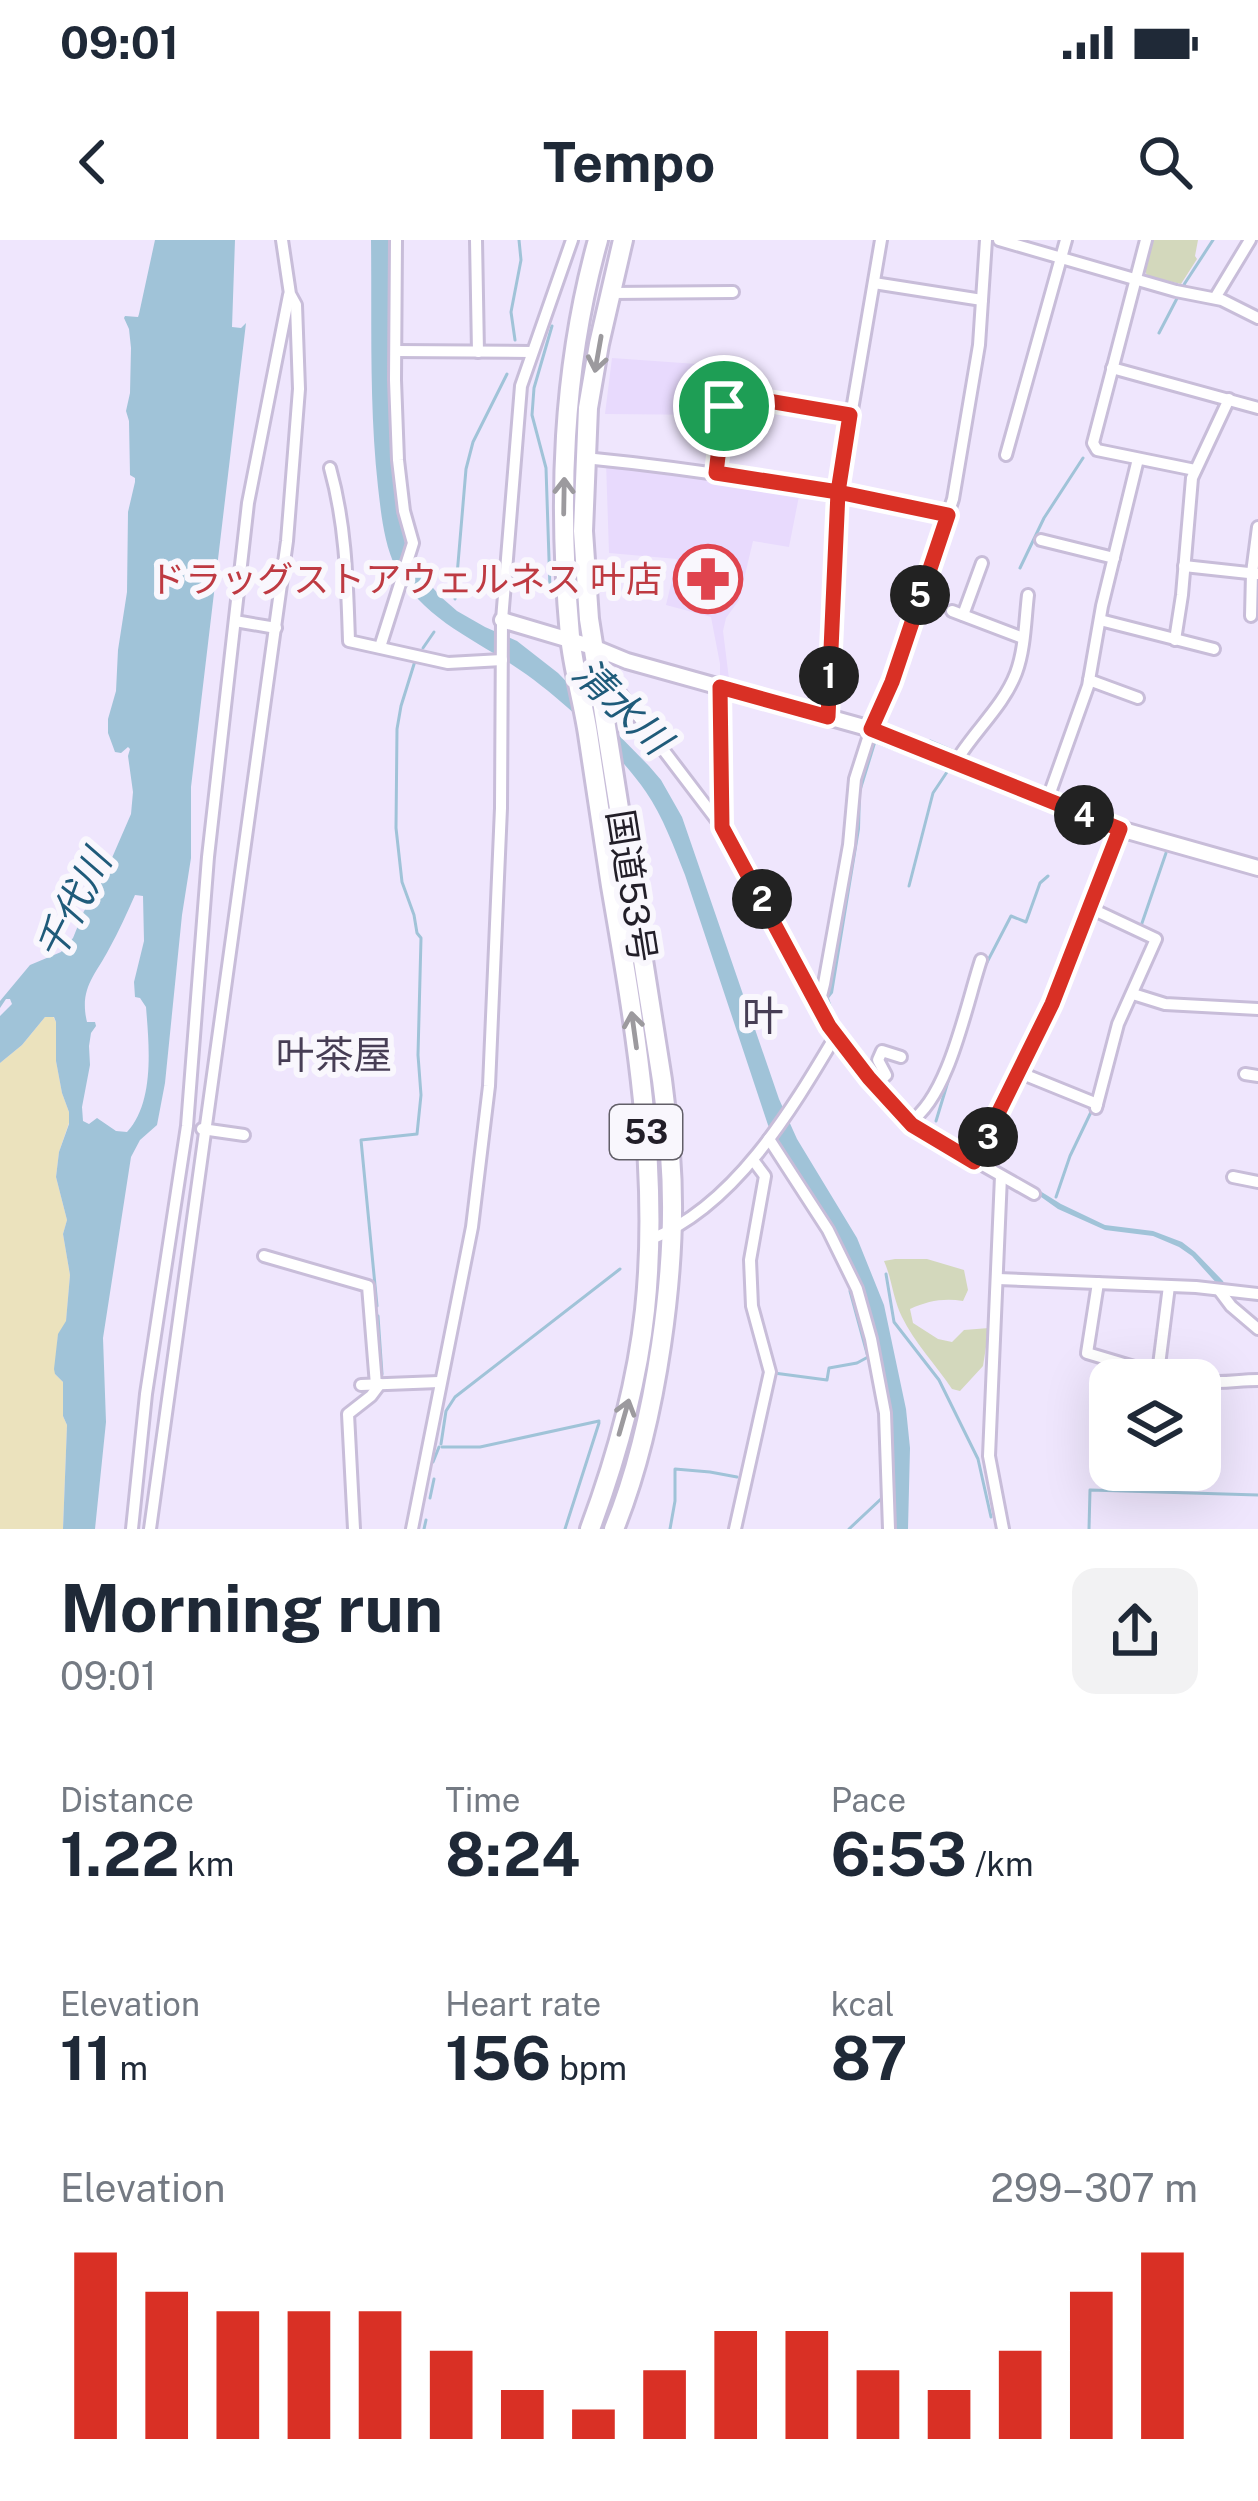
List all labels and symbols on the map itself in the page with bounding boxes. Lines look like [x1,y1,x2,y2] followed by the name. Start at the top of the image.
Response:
[586,334,608,373] one-way arrow
[673,355,775,457] pin
[553,477,575,516] one-way arrow
[673,544,743,614] pharmacy icon: ドラッグストアウェルネス 叶店
[149,558,662,600] place label: ドラッグストアウェルネス 叶店
[890,565,950,625] pin: 5
[799,646,859,706] pin: 1
[564,649,683,766] water label: 清水川
[1054,785,1114,845] pin: 4
[599,807,665,965] street label: 国道53号
[26,839,122,968] water label: 千代川
[732,869,792,929] pin: 2
[742,991,784,1040] district label: 叶
[622,1011,645,1050] one-way arrow
[275,1032,393,1078] district label: 叶茶屋
[610,1105,682,1159] road number: 53
[958,1107,1018,1167] pin: 3
[614,1399,636,1437] one-way arrow

